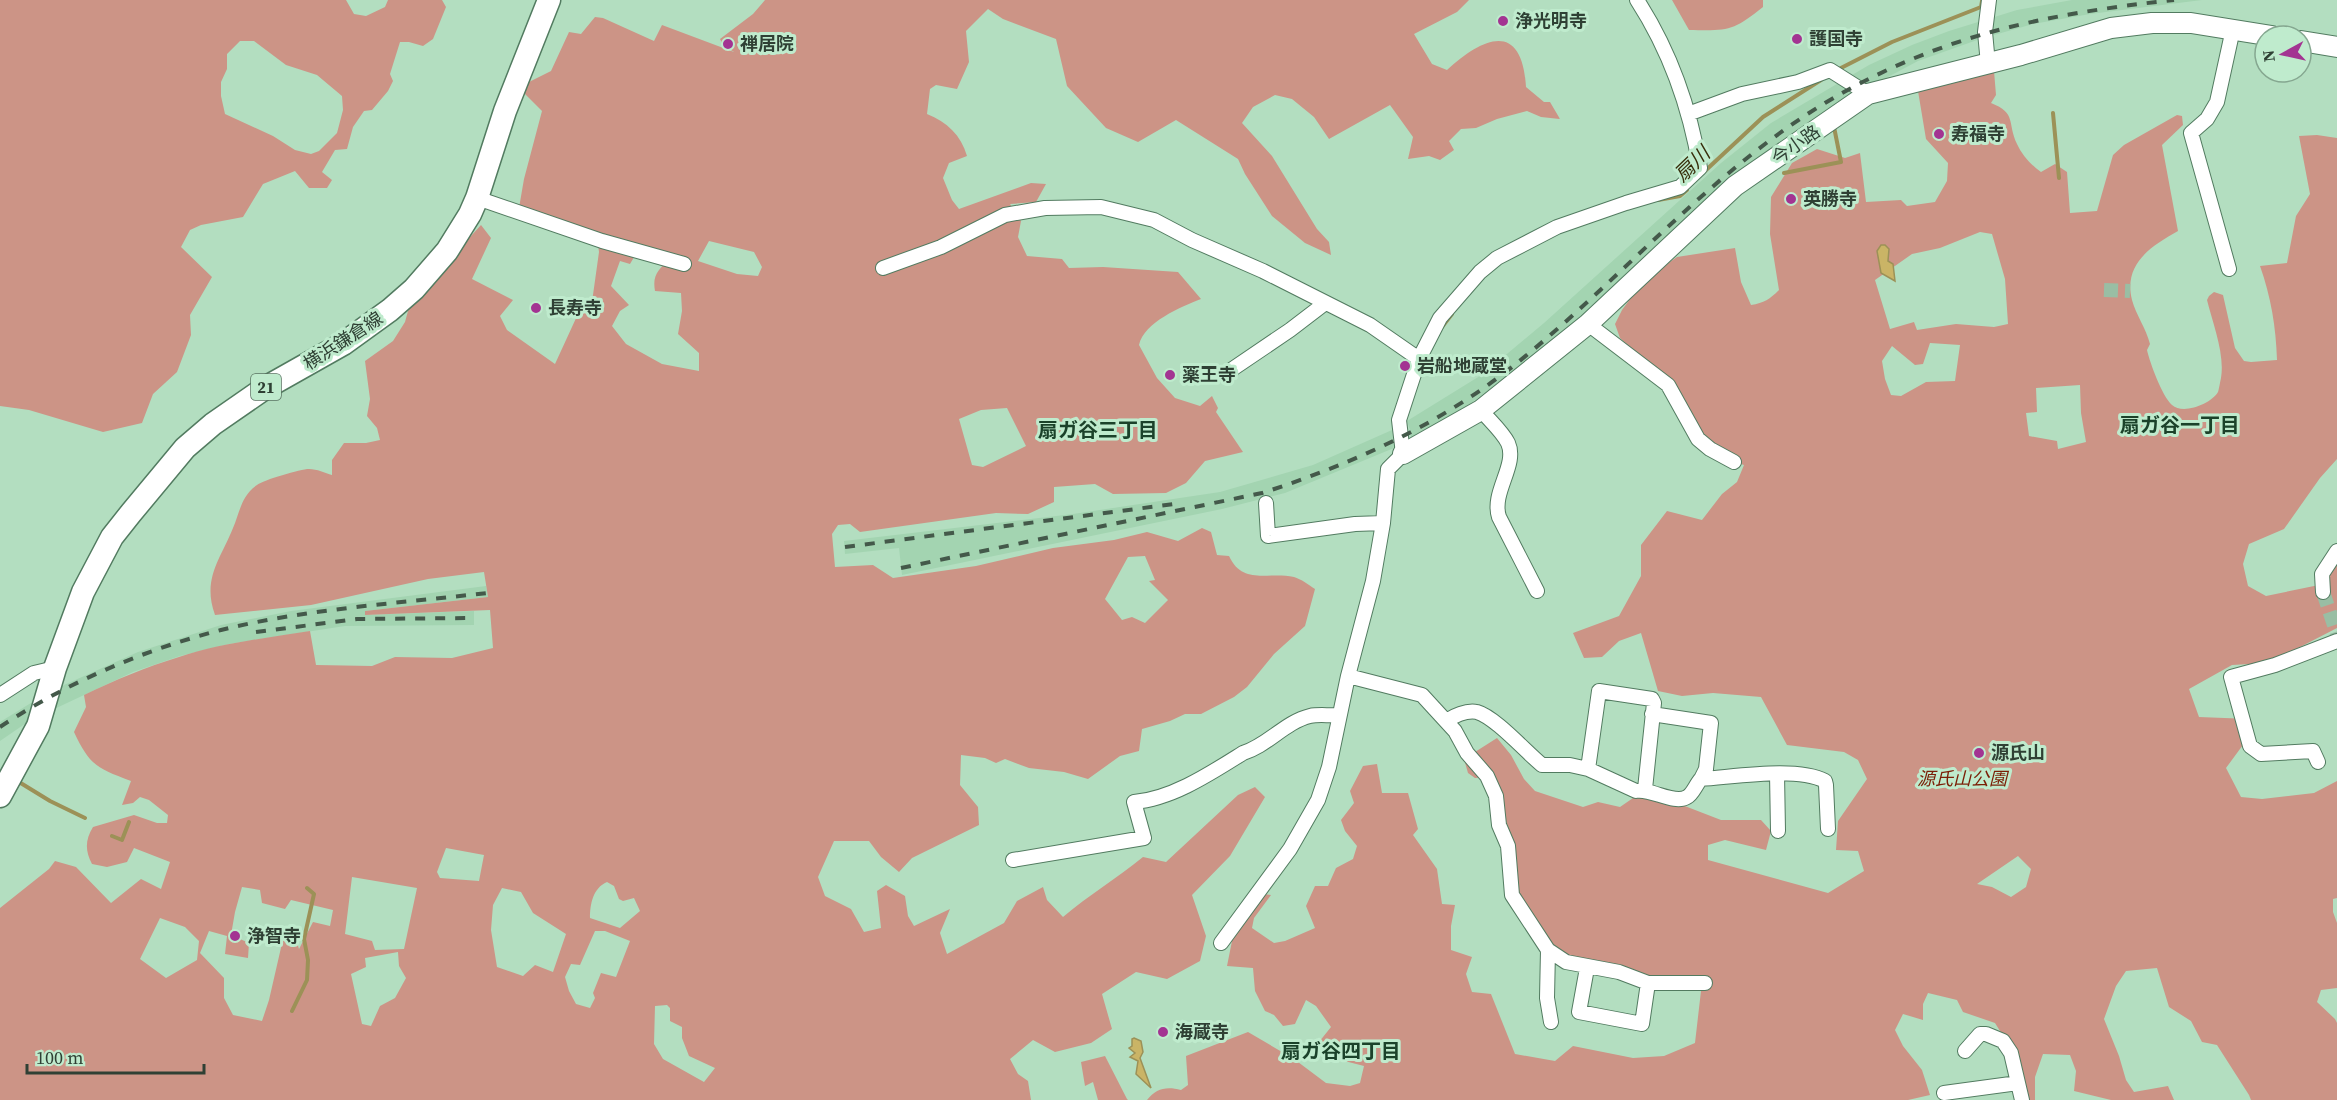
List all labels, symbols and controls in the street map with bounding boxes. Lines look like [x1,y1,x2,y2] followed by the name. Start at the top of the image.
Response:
[1515,8,1587,33] place label: 浄光明寺
[1496,14,1510,28] marker: 浄光明寺
[2253,24,2313,84] north arrow
[1809,26,1863,51] place label: 護国寺
[740,31,794,56] place label: 禅居院
[1790,32,1804,46] marker: 護国寺
[721,37,735,51] marker: 禅居院
[2256,48,2280,63] text: N
[1766,119,1825,170] street label: 今小路
[1951,121,2005,146] place label: 寿福寺
[1932,127,1946,141] marker: 寿福寺
[1668,139,1718,188] water label: 扇川
[1803,186,1857,211] place label: 英勝寺
[1784,192,1798,206] marker: 英勝寺
[548,295,602,320] place label: 長寿寺
[529,301,543,315] marker: 長寿寺
[298,306,387,376] street label: 横浜鎌倉線
[1417,353,1507,378] place label: 岩船地蔵堂
[1398,359,1412,373] marker: 岩船地蔵堂
[1182,362,1236,387] place label: 薬王寺
[1163,368,1177,382] marker: 薬王寺
[251,374,281,400] road number: 21
[2120,411,2240,439] district label: 扇ガ谷一丁目
[1038,416,1158,444] district label: 扇ガ谷三丁目
[1991,740,2045,765] place label: 源氏山
[1972,746,1986,760] marker: 源氏山
[1917,766,2010,791] park label: 源氏山公園
[247,923,301,948] place label: 浄智寺
[228,929,242,943] marker: 浄智寺
[1175,1019,1229,1044] place label: 海蔵寺
[1156,1025,1170,1039] marker: 海蔵寺
[27,1037,204,1075] scale bar
[1281,1037,1401,1065] district label: 扇ガ谷四丁目
[36,1045,83,1070] text: 100 m

